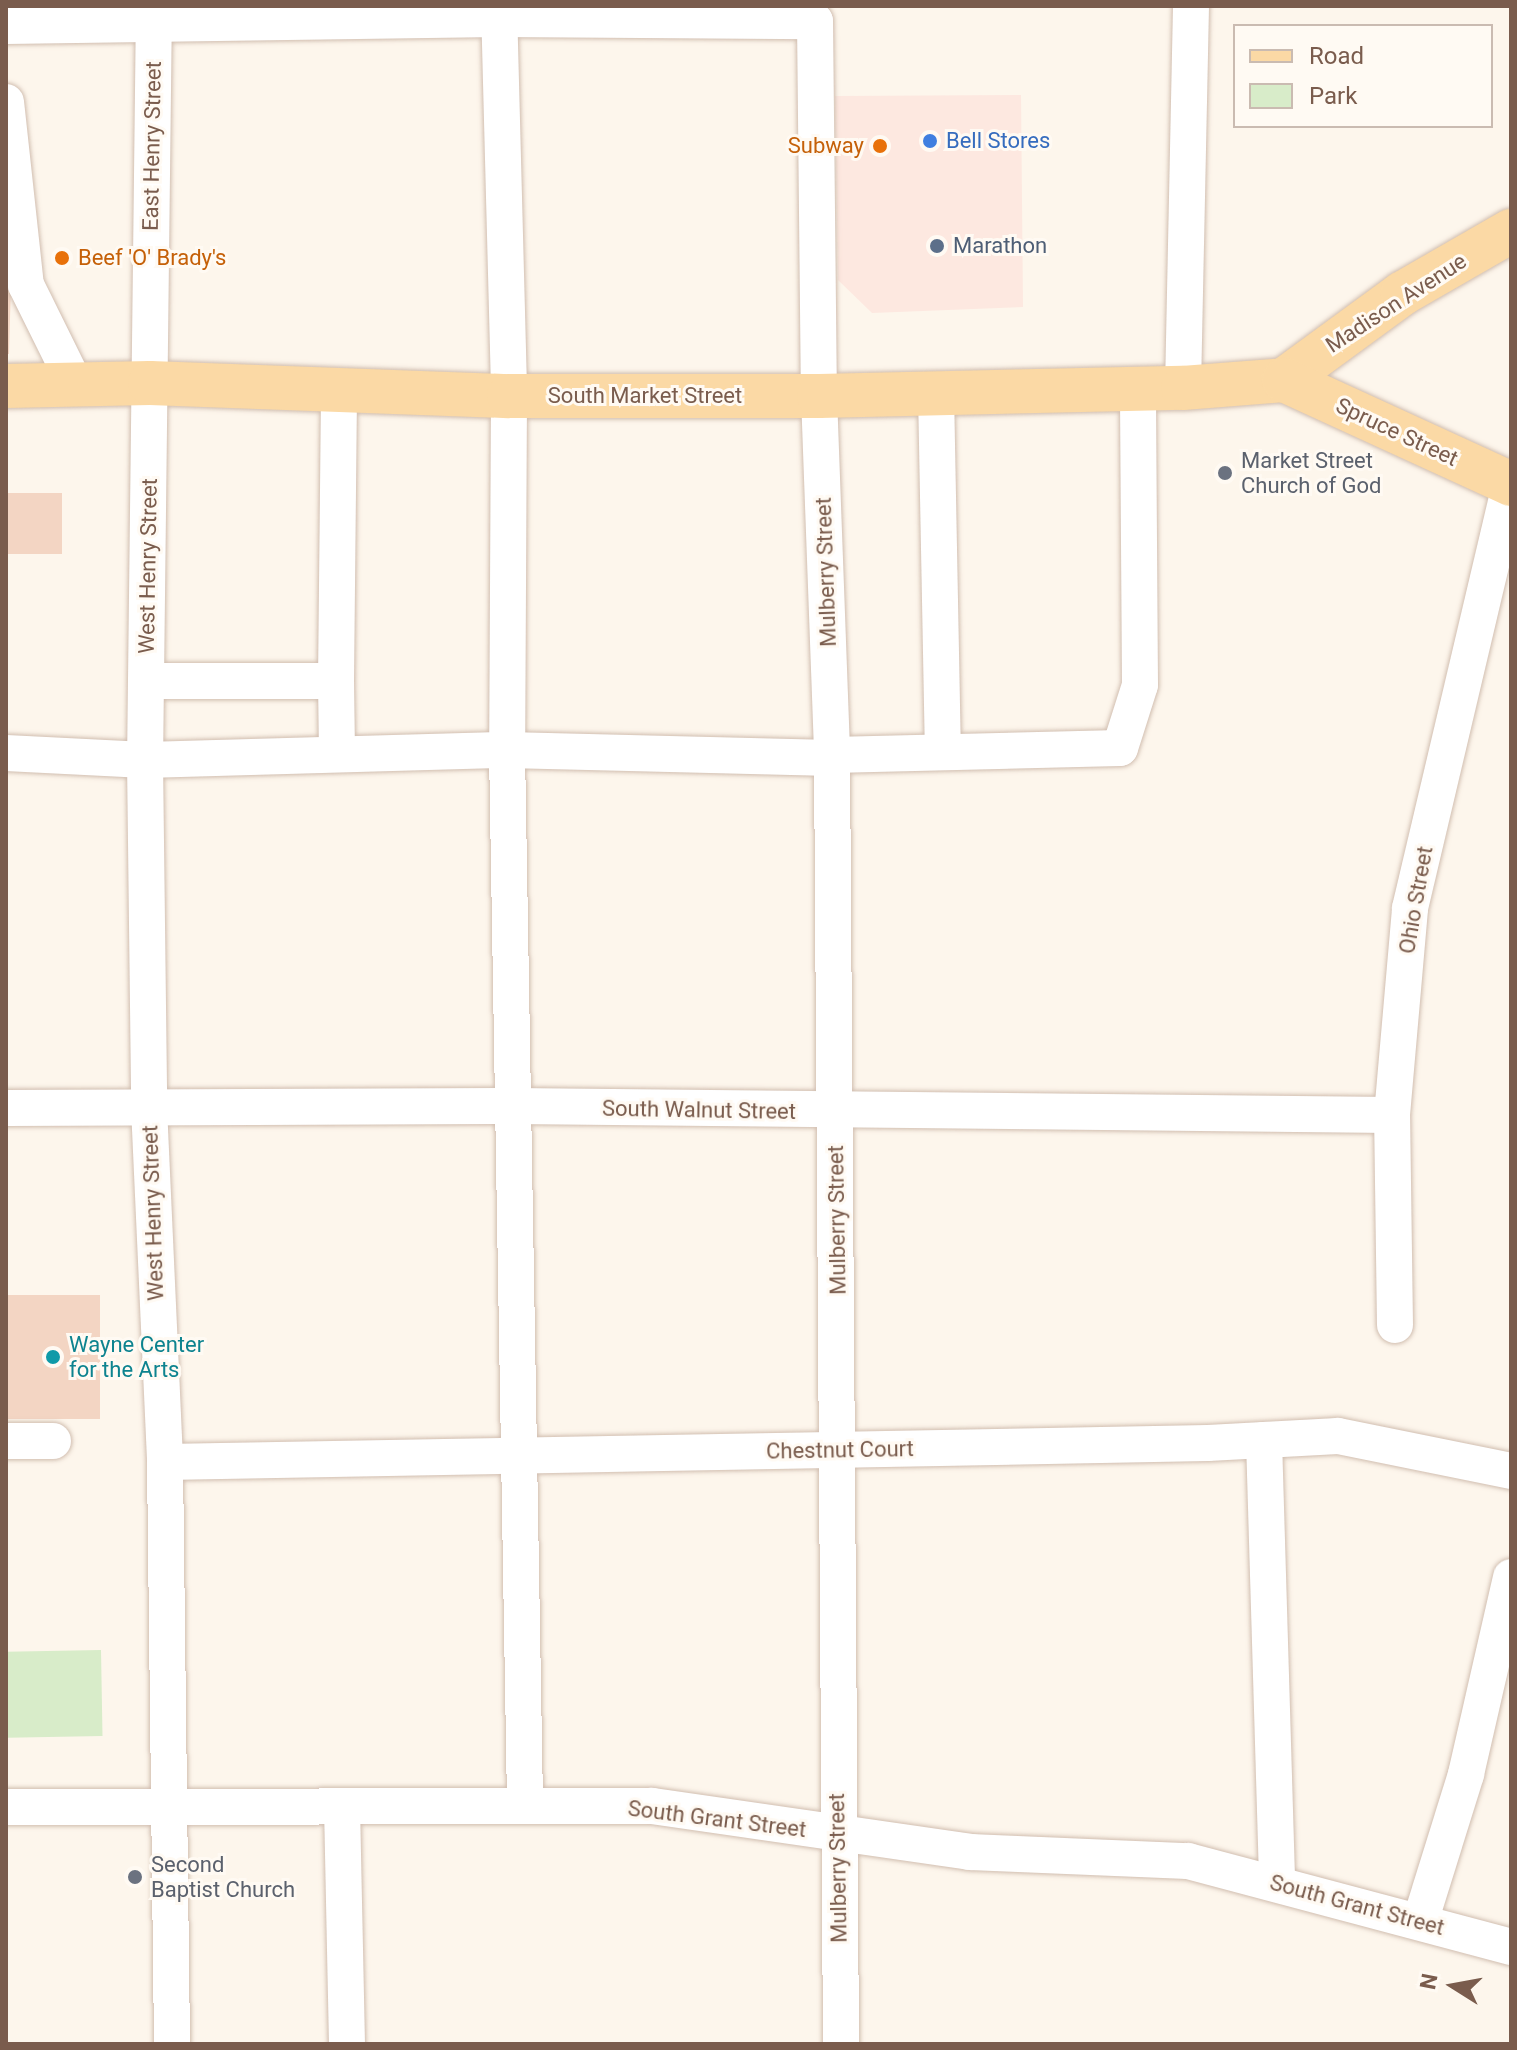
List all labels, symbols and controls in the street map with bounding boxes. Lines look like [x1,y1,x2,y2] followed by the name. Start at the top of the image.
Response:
[1233,24,1493,128] legend
[1309,42,1364,70] text: Road
[137,61,167,231] street label: East Henry Street
[1309,82,1357,110] text: Park
[946,128,1050,154] place label: Bell Stores
[921,132,939,150] marker: Bell Stores
[788,133,864,159] place label: Subway
[871,137,889,155] marker: Subway
[953,233,1047,259] place label: Marathon
[928,237,946,255] marker: Marathon
[78,245,226,271] place label: Beef 'O' Brady's
[1321,248,1471,358] street label: Madison Avenue
[53,249,71,267] marker: Beef 'O' Brady's
[548,383,742,409] street label: South Market Street
[1332,392,1462,472] street label: Spruce Street
[1241,447,1381,498] place label: Market Street Church of God
[1216,464,1234,482] marker: Market Street Church of God
[133,478,163,654] street label: West Henry Street
[810,497,842,647] street label: Mulberry Street
[1394,844,1438,956] street label: Ohio Street
[602,1095,796,1125] street label: South Walnut Street
[137,1125,169,1301] street label: West Henry Street
[822,1145,852,1295] street label: Mulberry Street
[69,1331,204,1382] place label: Wayne Center for the Arts
[44,1348,62,1366] marker: Wayne Center for the Arts
[766,1436,914,1464] street label: Chestnut Court
[823,1793,853,1943] street label: Mulberry Street
[626,1795,808,1843] street label: South Grant Street
[151,1851,295,1902] place label: Second Baptist Church
[126,1868,144,1886] marker: Second Baptist Church
[1267,1869,1447,1941] street label: South Grant Street
[1413,1946,1493,2026] north arrow
[1415,1971,1443,1991] text: N

